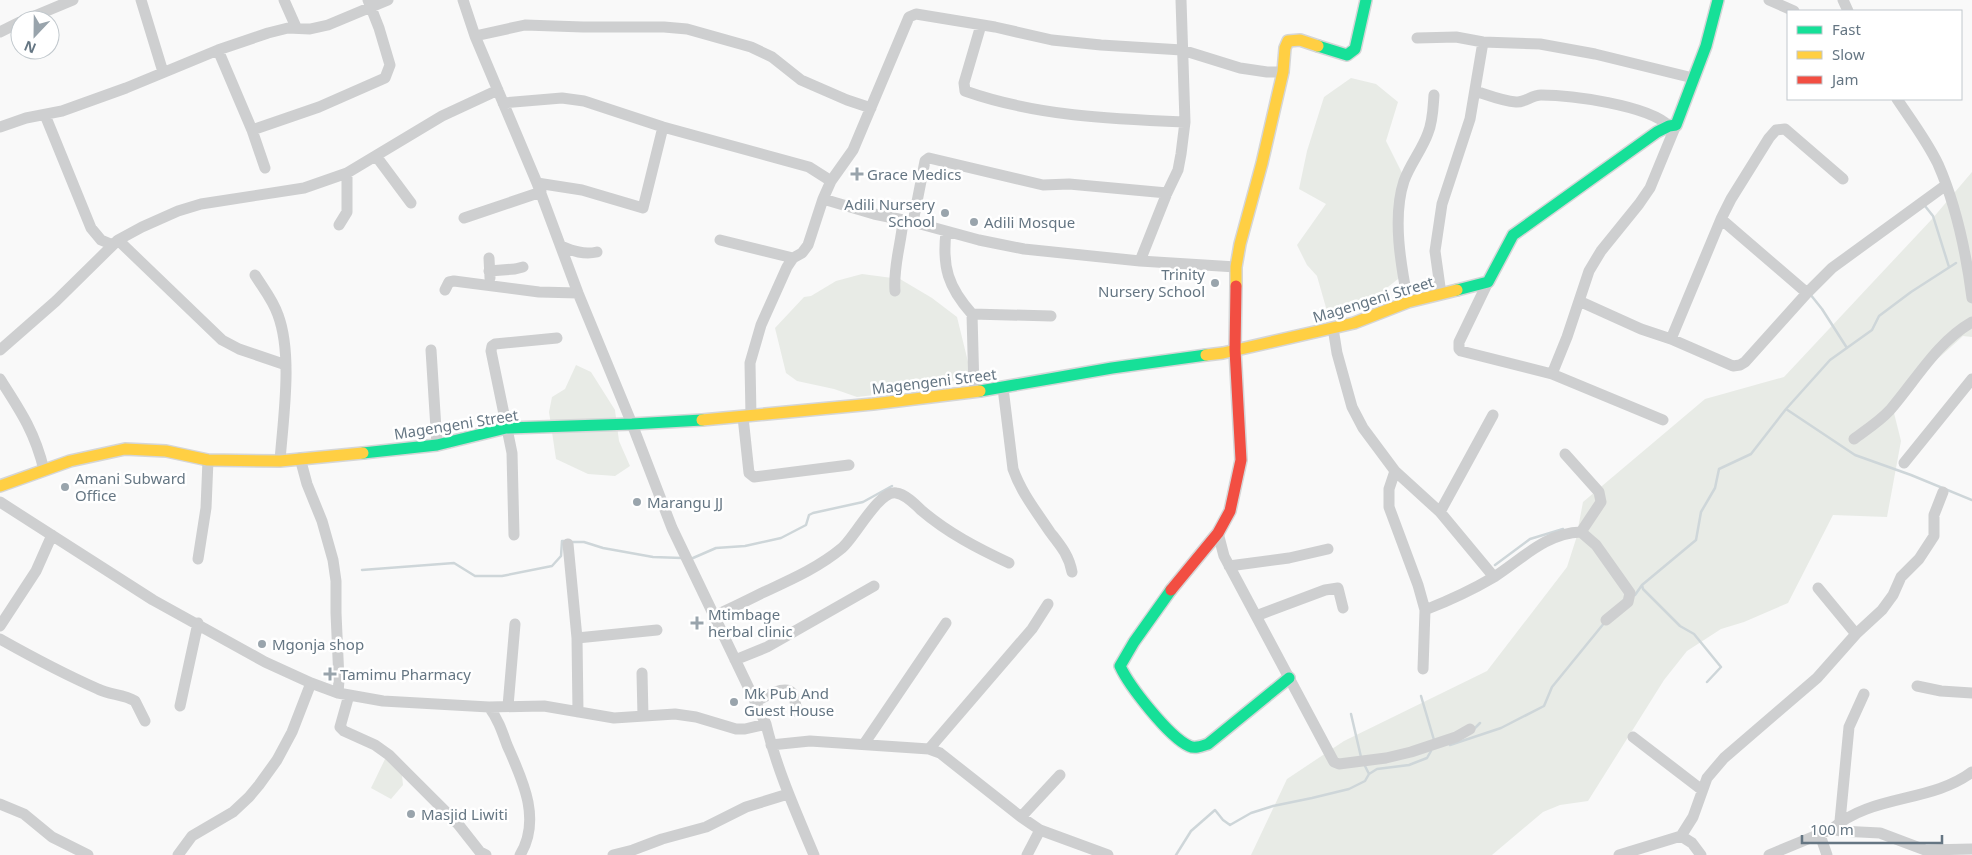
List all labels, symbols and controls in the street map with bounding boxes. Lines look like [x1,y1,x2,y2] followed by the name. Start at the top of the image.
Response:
[10,10,60,60] north arrow
[1787,10,1962,100] legend
[1832,19,1861,39] text: Fast
[21,37,39,58] text: N
[1832,44,1865,64] text: Slow
[1830,69,1859,89] text: Jam
[867,164,961,184] place label: Grace Medics
[851,168,863,180] marker: Grace Medics
[844,194,935,231] place label: Adili Nursery School
[939,207,951,219] marker: Adili Nursery School
[984,212,1075,232] place label: Adili Mosque
[968,216,980,228] marker: Adili Mosque
[1098,264,1205,301] place label: Trinity Nursery School
[1310,271,1437,327] street label: Magengeni Street
[1209,277,1221,289] marker: Trinity Nursery School
[870,363,998,399] street label: Magengeni Street
[392,404,520,444] street label: Magengeni Street
[75,468,186,505] place label: Amani Subward Office
[59,481,71,493] marker: Amani Subward Office
[647,492,723,512] place label: Marangu JJ
[631,496,643,508] marker: Marangu JJ
[708,604,793,641] place label: Mtimbage herbal clinic
[690,616,704,630] marker: Mtimbage herbal clinic
[272,634,364,654] place label: Mgonja shop
[256,638,268,650] marker: Mgonja shop
[340,664,471,684] place label: Tamimu Pharmacy
[324,668,336,680] marker: Tamimu Pharmacy
[744,683,834,720] place label: Mk Pub And Guest House
[728,696,740,708] marker: Mk Pub And Guest House
[421,804,508,824] place label: Masjid Liwiti
[405,808,417,820] marker: Masjid Liwiti
[1802,812,1942,844] scale bar
[1810,819,1854,839] text: 100 m

